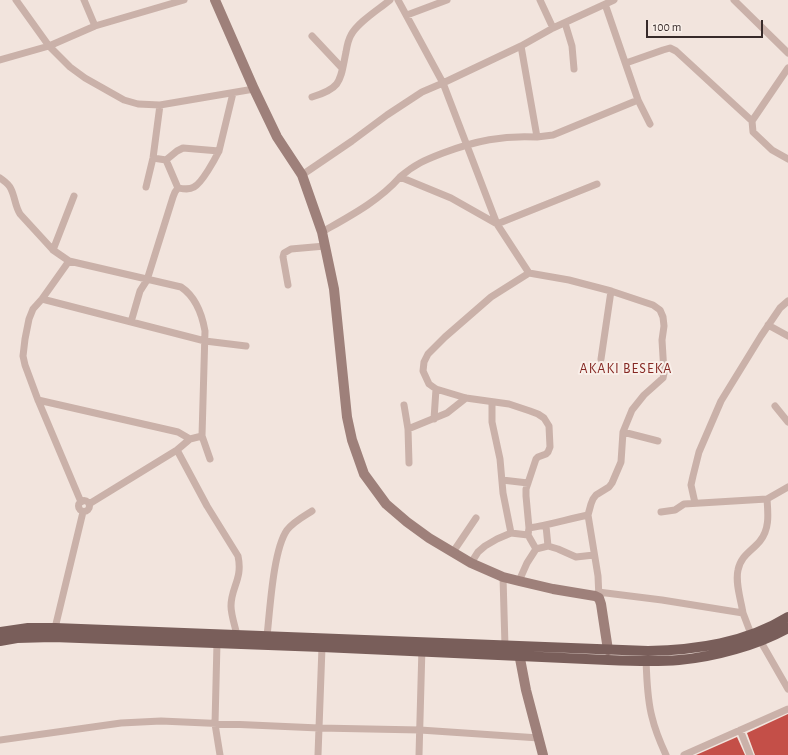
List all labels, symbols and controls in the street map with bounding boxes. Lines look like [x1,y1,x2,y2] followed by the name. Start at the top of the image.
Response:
[648,12,765,38] scale bar
[653,21,681,33] text: 100 m
[580,361,672,377] district label: AKAKI BESEKA

